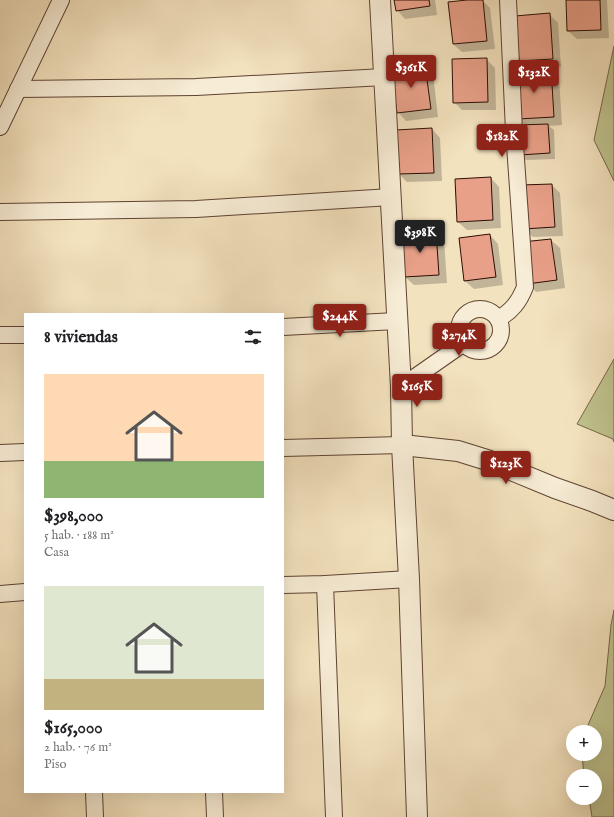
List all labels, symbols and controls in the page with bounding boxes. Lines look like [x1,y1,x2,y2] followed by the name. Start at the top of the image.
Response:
[383,55,439,89] pin: $361K
[395,59,427,76] text: $361K
[506,60,562,94] pin: $132K
[518,64,550,81] text: $132K
[474,124,530,158] pin: $182K
[486,128,518,145] text: $182K
[392,220,448,254] pin: $398K
[404,224,436,241] text: $398K
[312,304,368,338] pin: $244K
[322,308,358,325] text: $244K
[431,323,487,357] pin: $274K
[242,326,264,348] icon: filters
[44,327,118,348] text: 8 viviendas
[442,327,476,344] text: $274K
[389,374,445,408] pin: $165K
[401,378,433,395] text: $165K
[118,400,190,472] icon: home
[478,451,534,485] pin: $123K
[490,455,522,472] text: $123K
[44,506,103,527] text: $398,000
[44,527,114,544] text: 5 hab. · 188 m²
[44,544,69,561] text: Casa
[118,612,190,684] icon: home
[44,718,103,739] text: $165,000
[566,725,602,805] map controls
[566,725,602,761] button: +
[44,739,112,756] text: 2 hab. · 76 m²
[44,756,67,773] text: Piso
[566,769,602,805] button: −

